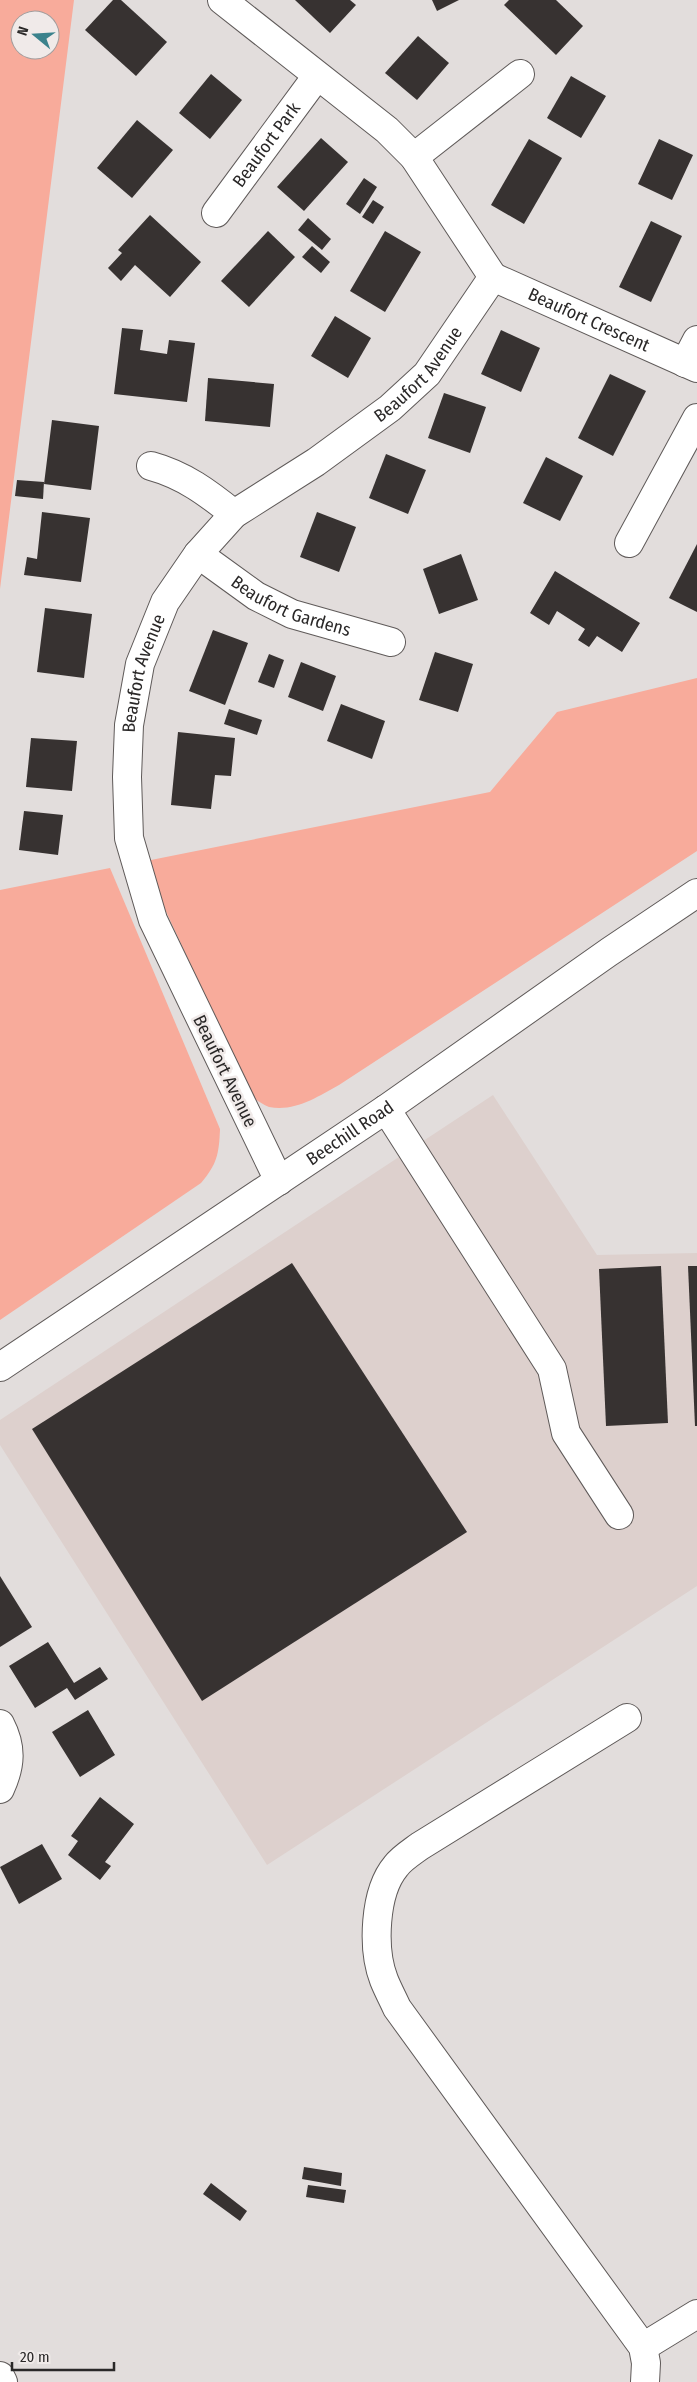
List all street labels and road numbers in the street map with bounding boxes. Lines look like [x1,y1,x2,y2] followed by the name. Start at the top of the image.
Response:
[228,97,305,191] street label: Beaufort Park
[525,283,653,357] street label: Beaufort Crescent
[370,322,467,427] street label: Beaufort Avenue
[227,571,354,641] street label: Beaufort Gardens
[118,611,170,733] street label: Beaufort Avenue
[188,1011,262,1131] street label: Beaufort Avenue
[302,1096,398,1170] street label: Beechill Road

